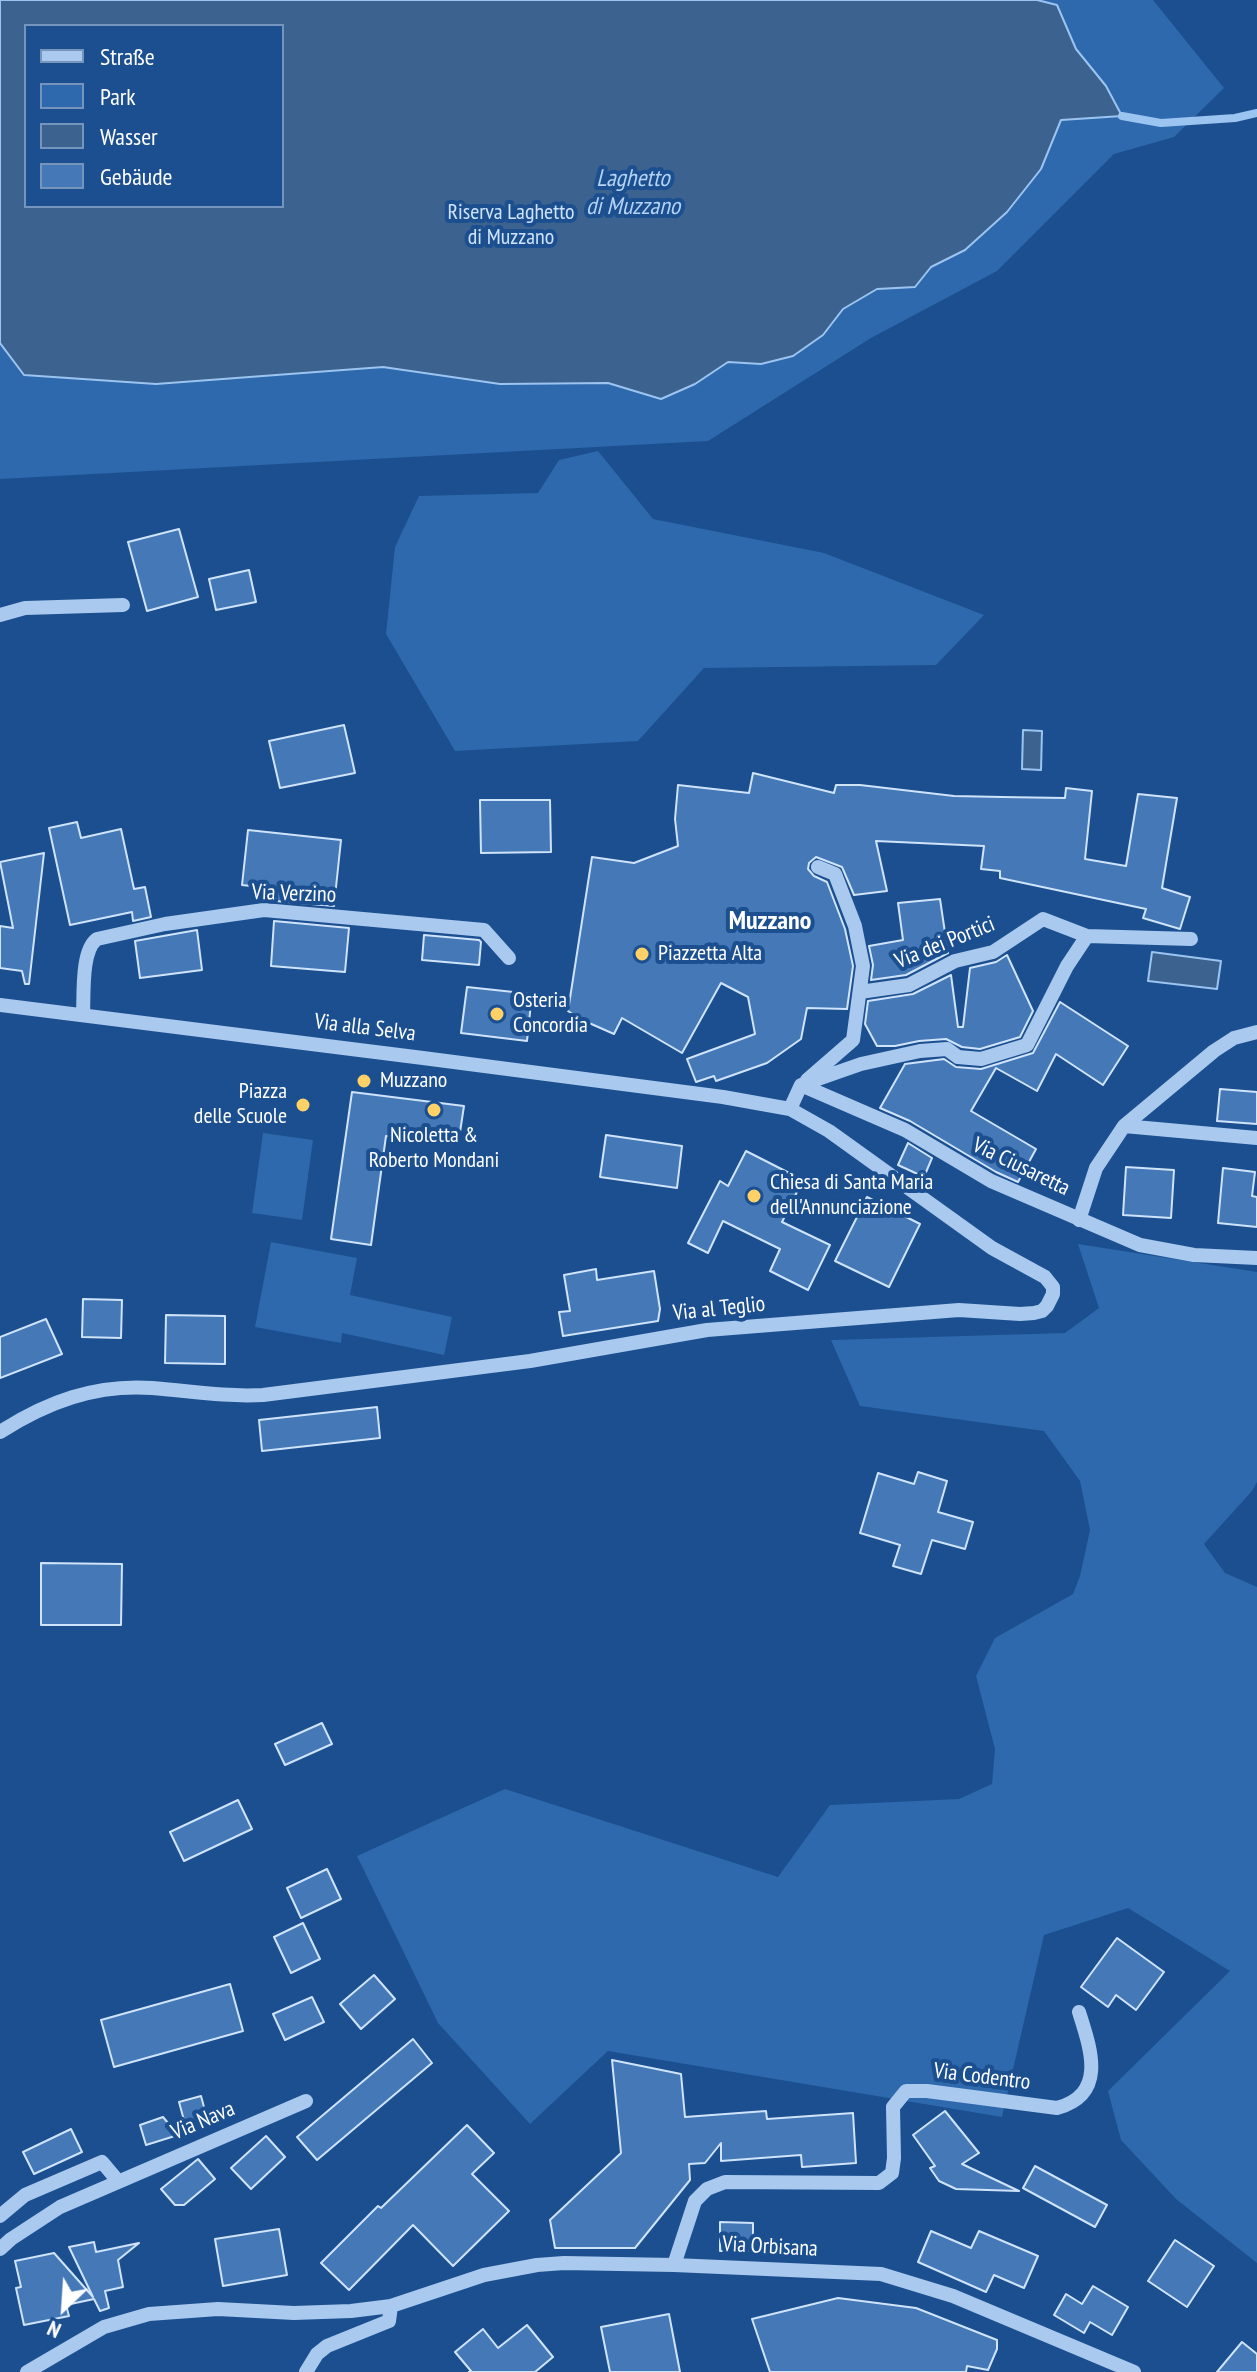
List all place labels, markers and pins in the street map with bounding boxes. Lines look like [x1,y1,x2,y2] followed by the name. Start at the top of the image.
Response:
[658,941,762,967] place label: Piazzetta Alta
[633,945,651,963] marker: Piazzetta Alta
[513,988,588,1040] place label: Osteria Concordia
[488,1005,506,1023] marker: Osteria Concordia
[380,1068,447,1094] place label: Muzzano
[355,1072,373,1090] marker: Muzzano
[194,1079,287,1130] place label: Piazza delle Scuole
[294,1096,312,1114] marker: Piazza delle Scuole
[425,1101,443,1119] marker: Nicoletta & Roberto Mondani
[369,1123,499,1174] place label: Nicoletta & Roberto Mondani
[770,1170,933,1222] place label: Chiesa di Santa Maria dell'Annunciazione
[745,1187,763,1205] marker: Chiesa di Santa Maria dell'Annunciazione

